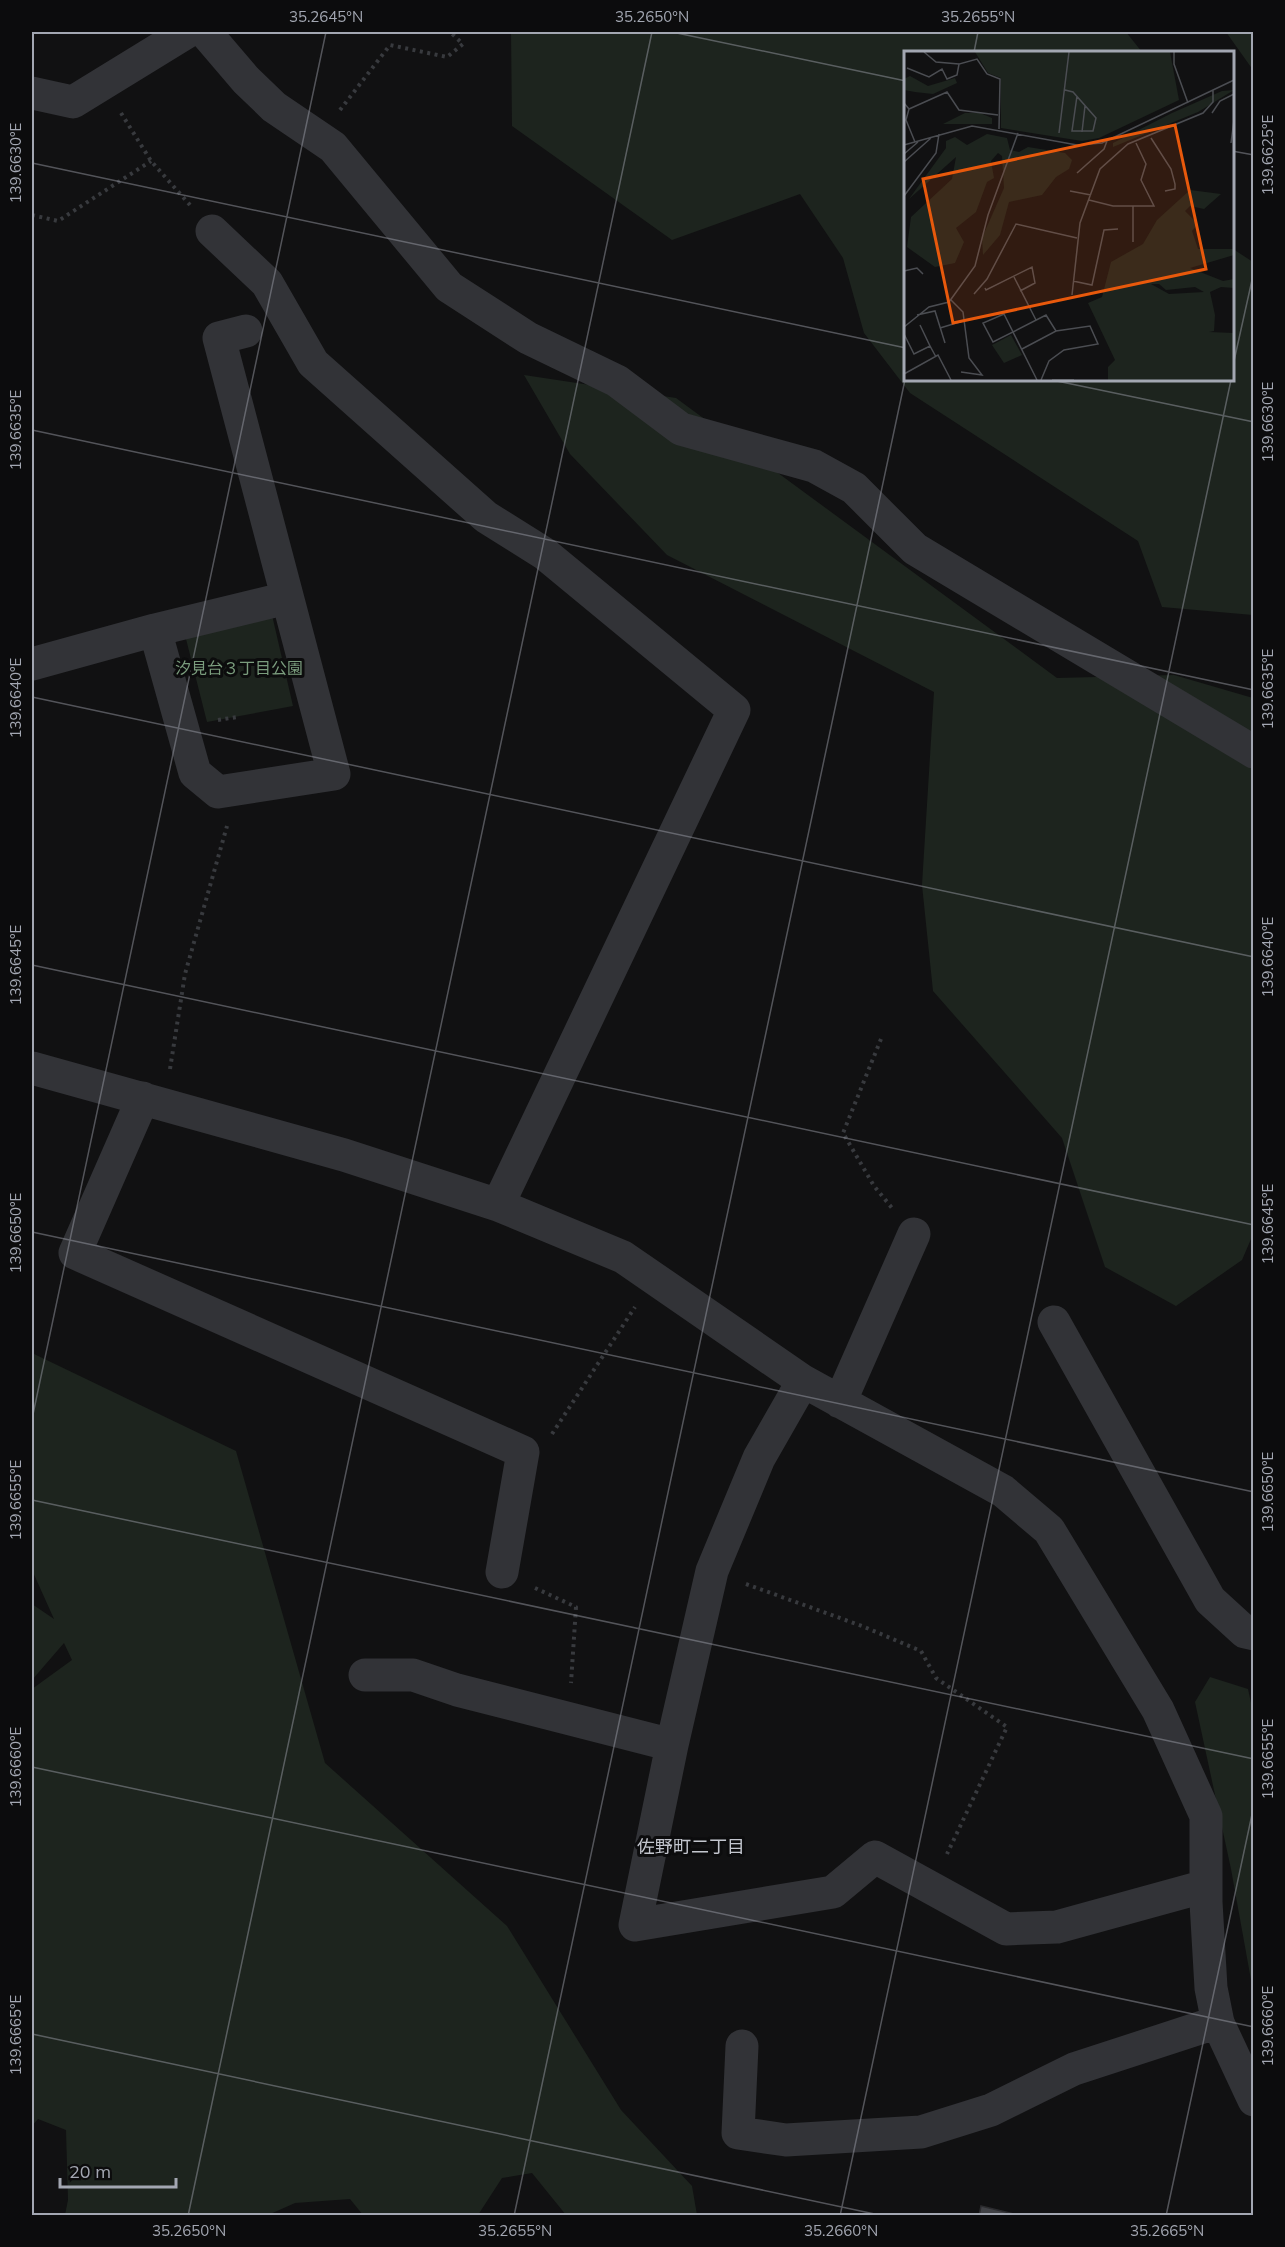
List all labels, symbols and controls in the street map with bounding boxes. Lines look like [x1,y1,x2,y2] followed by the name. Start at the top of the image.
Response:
[289,7,363,26] text: 35.2645°N
[615,7,689,26] text: 35.2650°N
[941,7,1015,26] text: 35.2655°N
[904,51,1234,381] inset map
[1258,114,1277,195] text: 139.6625°E
[6,122,25,203] text: 139.6630°E
[1258,381,1277,462] text: 139.6630°E
[6,389,25,470] text: 139.6635°E
[1258,648,1277,729] text: 139.6635°E
[6,657,25,738] text: 139.6640°E
[175,658,303,678] park label: 汐見台３丁目公園
[1258,916,1277,997] text: 139.6640°E
[6,924,25,1005] text: 139.6645°E
[1258,1183,1277,1264] text: 139.6645°E
[6,1192,25,1273] text: 139.6650°E
[1258,1451,1277,1532] text: 139.6650°E
[6,1459,25,1540] text: 139.6655°E
[1258,1718,1277,1799] text: 139.6655°E
[6,1726,25,1807] text: 139.6660°E
[637,1835,745,1858] district label: 佐野町二丁目
[1258,1985,1277,2066] text: 139.6660°E
[6,1994,25,2075] text: 139.6665°E
[60,2151,176,2189] scale bar
[69,2160,111,2183] text: 20 m
[152,2221,226,2240] text: 35.2650°N
[478,2221,552,2240] text: 35.2655°N
[804,2221,878,2240] text: 35.2660°N
[1130,2221,1204,2240] text: 35.2665°N

